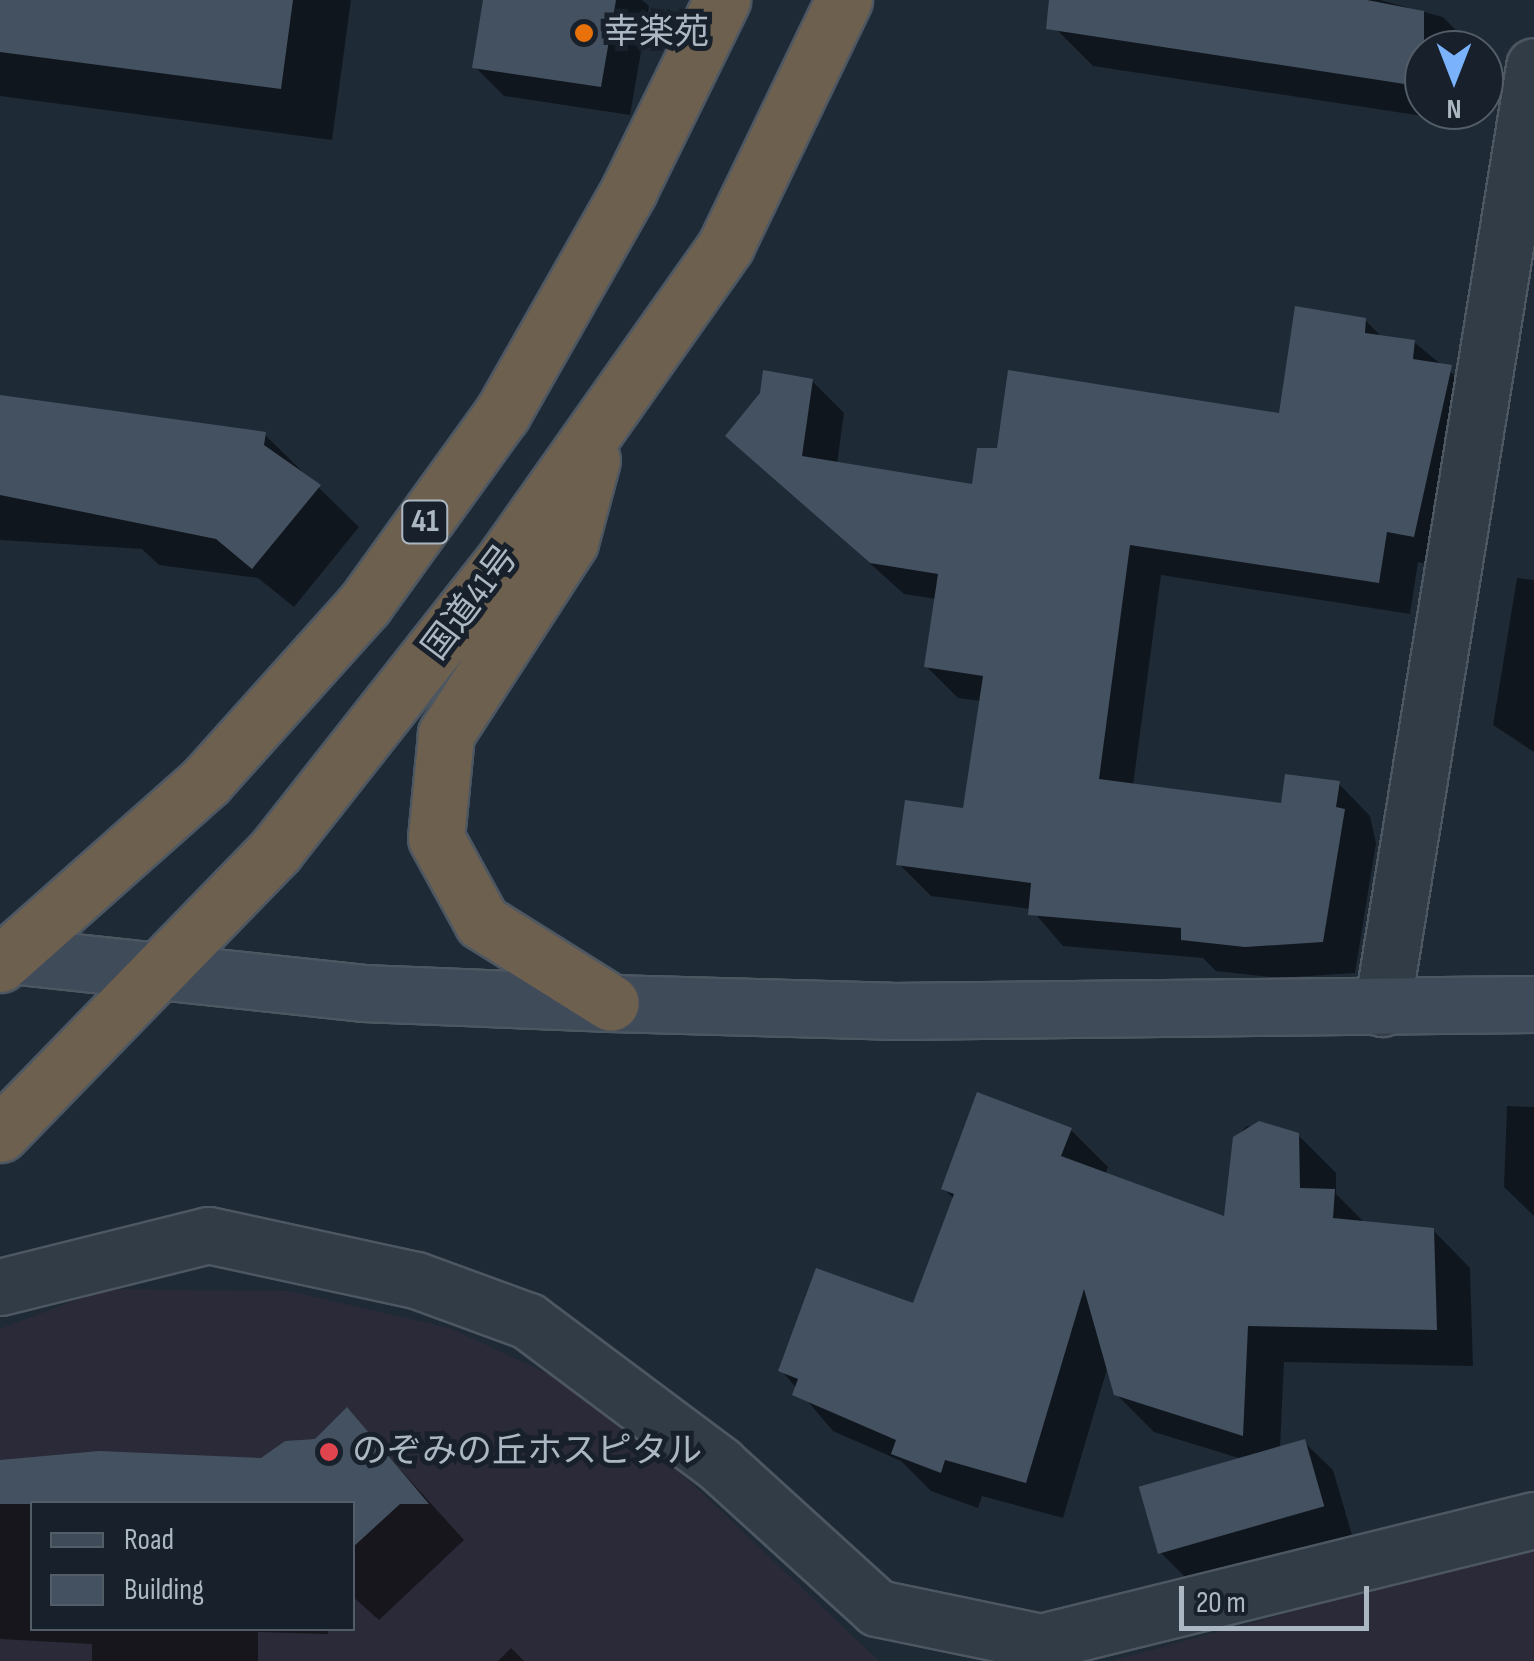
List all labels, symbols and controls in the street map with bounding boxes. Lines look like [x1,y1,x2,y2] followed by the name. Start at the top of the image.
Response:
[604,12,709,54] place label: 幸楽苑
[573,22,595,44] marker: 幸楽苑
[1404,30,1504,130] north arrow
[1447,92,1461,125] text: N
[400,495,450,549] road number: 41
[415,538,527,668] street label: 国道41号
[352,1431,702,1473] place label: のぞみの丘ホスピタル
[316,1439,342,1465] marker: のぞみの丘ホスピタル
[30,1501,355,1631] legend
[124,1522,174,1558] text: Road
[1184,1566,1374,1628] scale bar
[124,1572,204,1608] text: Building
[1196,1585,1246,1621] text: 20 m

